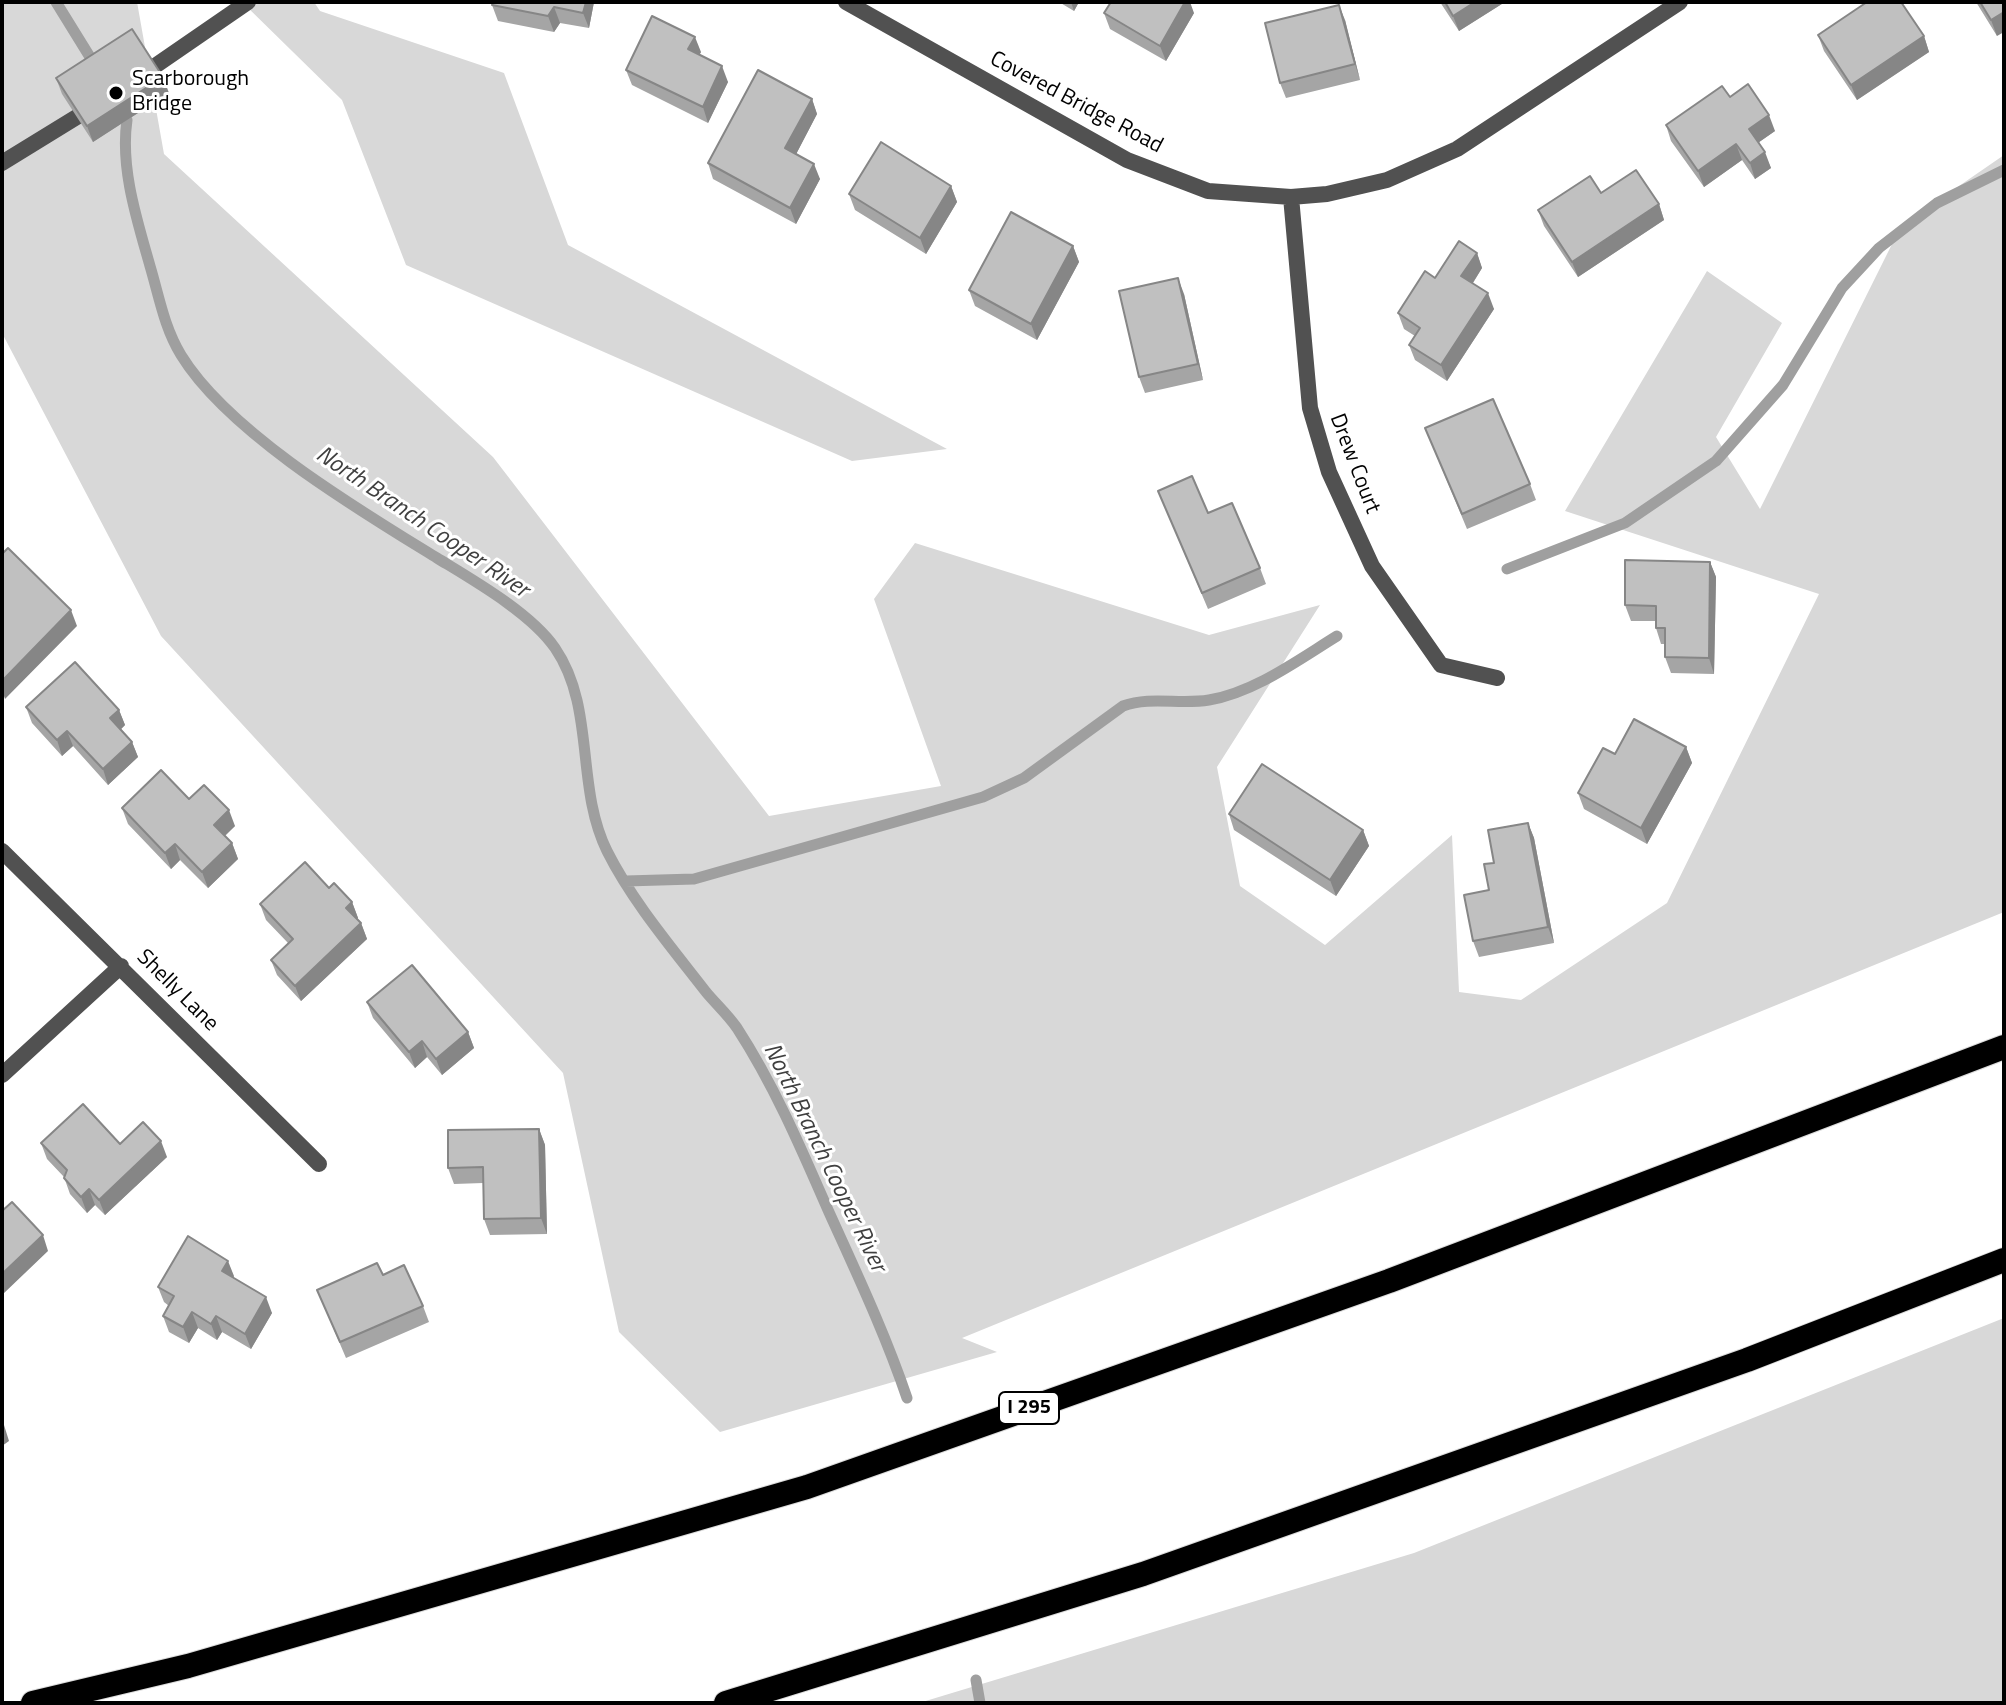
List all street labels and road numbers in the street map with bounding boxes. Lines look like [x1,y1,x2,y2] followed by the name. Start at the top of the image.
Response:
[985,46,1167,160] street label: Covered Bridge Road
[1323,410,1385,518] street label: Drew Court
[131,945,223,1037] street label: Shelly Lane
[999,1392,1059,1424] road number: I 295

